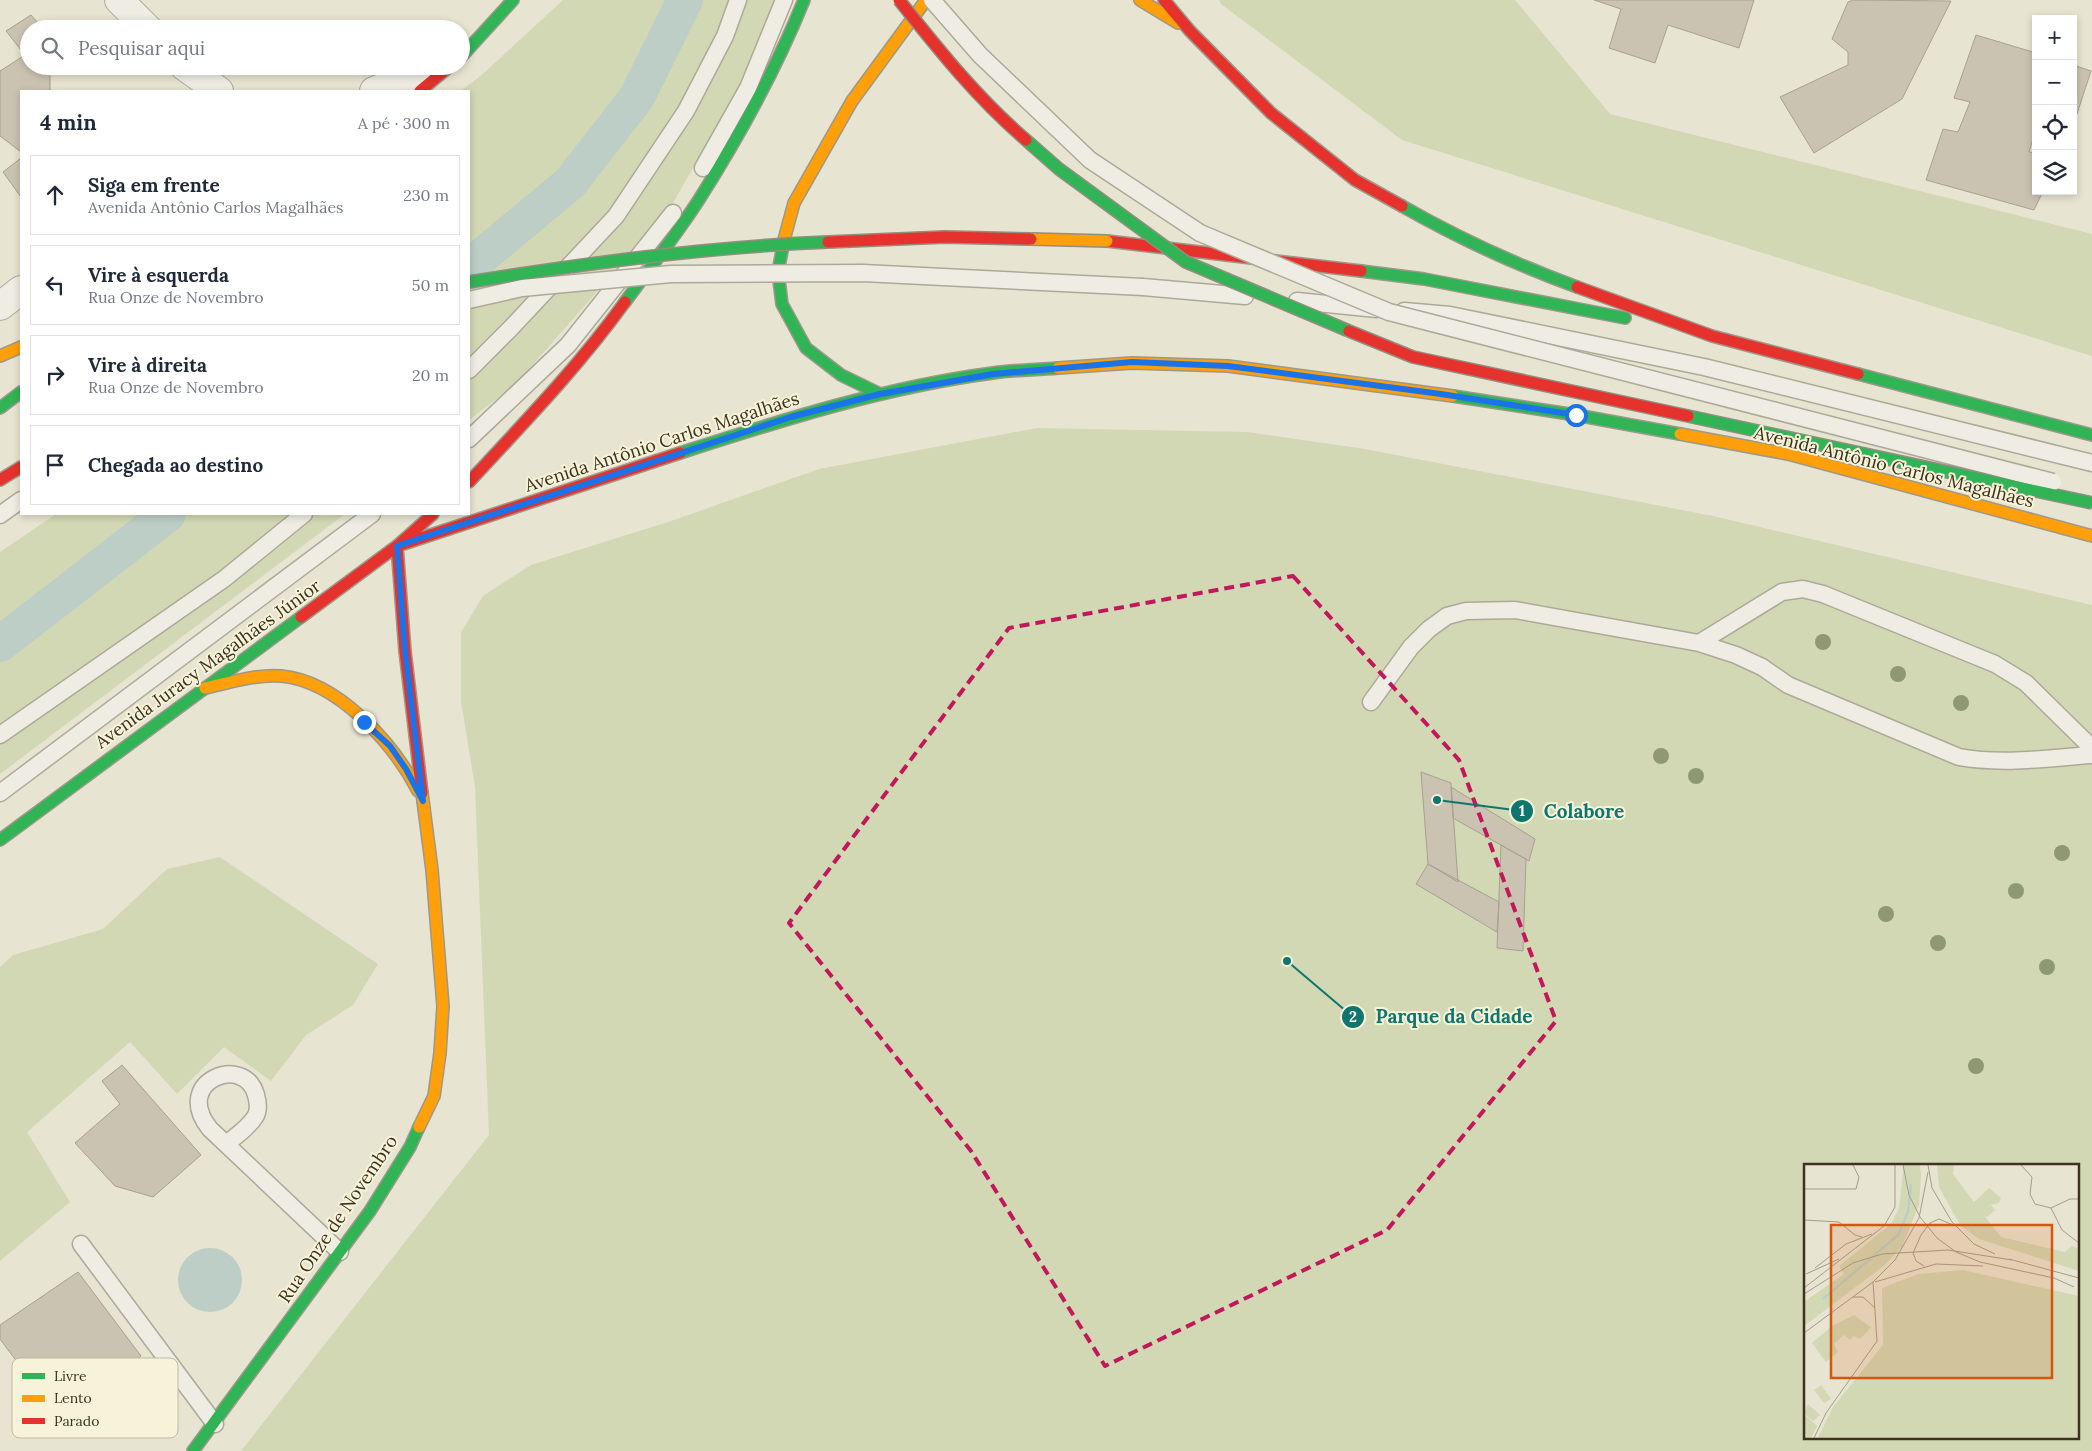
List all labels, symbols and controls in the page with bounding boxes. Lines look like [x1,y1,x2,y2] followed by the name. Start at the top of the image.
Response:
[2032,15,2077,195] map controls
[2032,15,2077,60] button: +
[20,20,470,75] search box
[38,34,66,62] icon: search
[78,36,205,60] text: Pesquisar aqui
[2032,60,2077,105] button: −
[2032,105,2077,150] button: locate
[40,109,97,136] text: 4 min
[358,113,450,133] text: A pé · 300 m
[2032,150,2077,195] button: layers
[88,173,220,197] text: Siga em frente
[41,181,69,209] icon: ahead
[403,185,449,205] text: 230 m
[88,197,343,217] text: Avenida Antônio Carlos Magalhães
[88,263,229,287] text: Vire à esquerda
[41,271,69,299] icon: left
[412,275,449,295] text: 50 m
[88,287,264,307] text: Rua Onze de Novembro
[88,353,207,377] text: Vire à direita
[41,361,69,389] icon: right
[412,365,449,385] text: 20 m
[88,377,264,397] text: Rua Onze de Novembro
[521,386,802,497] street label: Avenida Antônio Carlos Magalhães
[1565,404,1588,427] route start
[1751,420,2036,512] street label: Avenida Antônio Carlos Magalhães
[41,451,69,479] icon: arrive
[88,453,263,477] text: Chegada ao destino
[90,574,325,754] street label: Avenida Juracy Magalhães Júnior
[353,711,376,734] route end
[1509,794,1635,828] callout: Colabore
[1544,799,1624,823] text: Colabore
[1519,801,1525,820] text: 1
[1340,1000,1543,1034] callout: Parque da Cidade
[1375,1004,1533,1028] text: Parque da Cidade
[1349,1007,1357,1026] text: 2
[273,1130,402,1307] street label: Rua Onze de Novembro
[1804,1164,2080,1438] inset map
[12,1358,178,1438] legend
[54,1367,87,1385] text: Livre
[54,1389,92,1407] text: Lento
[54,1412,99,1430] text: Parado

